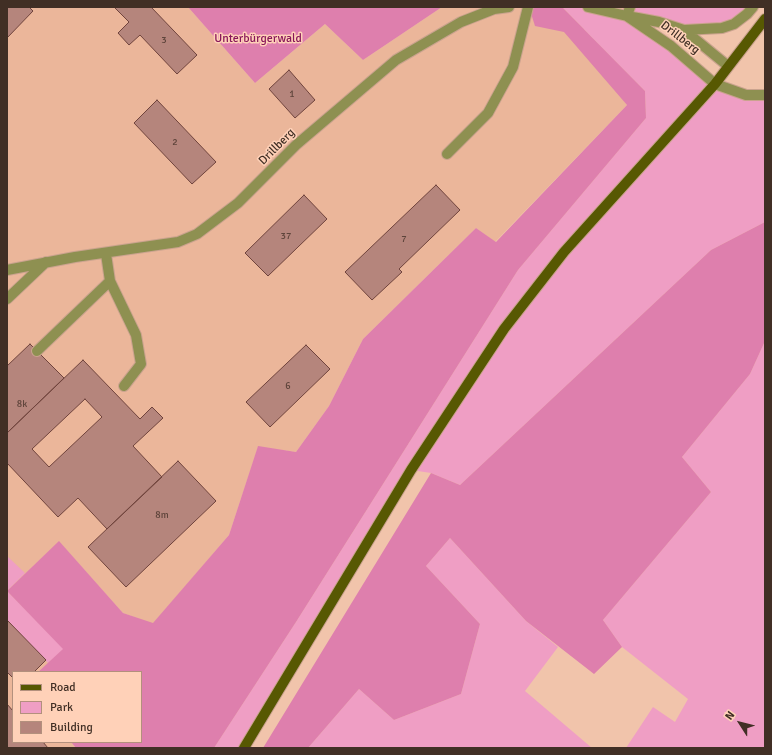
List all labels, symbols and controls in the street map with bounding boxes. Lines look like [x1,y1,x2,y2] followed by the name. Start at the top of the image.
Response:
[658,18,702,58] street label: Drillberg
[214,32,302,46] park label: Unterbürgerwald
[161,34,167,46] house number: 3
[289,88,295,100] house number: 1
[256,126,298,168] street label: Drillberg
[172,136,178,148] house number: 2
[281,230,291,242] house number: 37
[401,233,407,245] house number: 7
[285,380,291,392] house number: 6
[17,398,27,410] house number: 8k
[155,509,169,521] house number: 8m
[12,671,142,743] legend
[50,680,76,695] text: Road
[50,700,73,715] text: Park
[720,703,760,743] north arrow
[722,709,737,723] text: N
[50,720,93,735] text: Building

